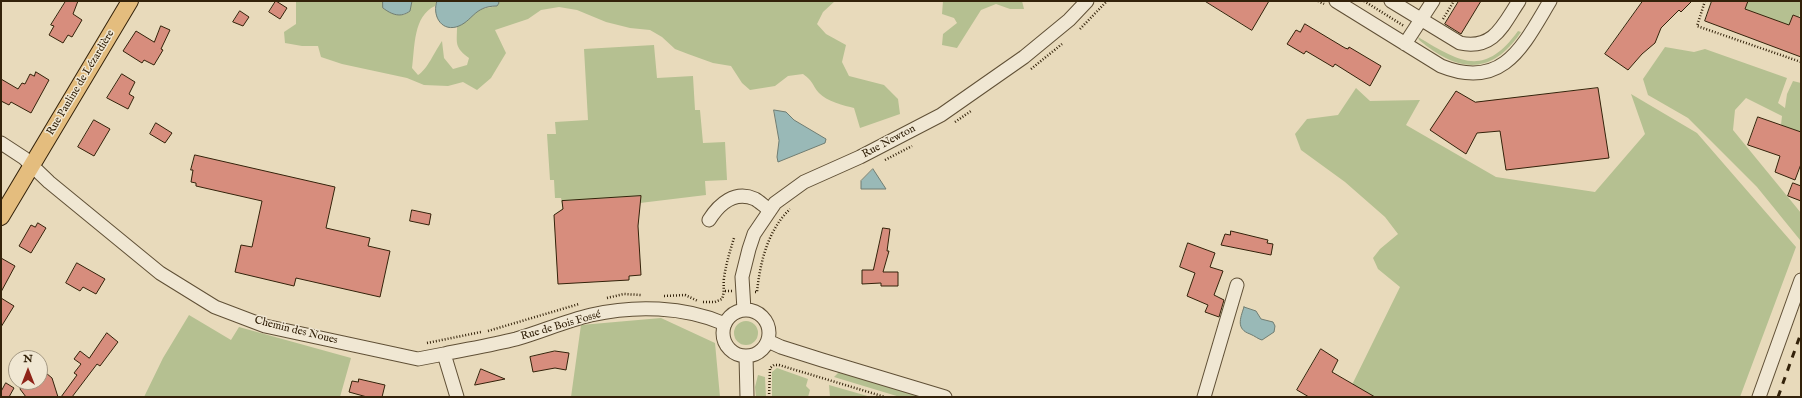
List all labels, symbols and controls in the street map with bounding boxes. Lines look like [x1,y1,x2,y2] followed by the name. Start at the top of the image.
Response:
[44,28,118,138] street label: Rue Pauline de Lézardière
[860,122,918,162] street label: Rue Newton
[519,308,603,344] street label: Rue de Bois Fossé
[253,314,339,348] street label: Chemin des Noues
[8,350,48,390] north arrow
[23,352,33,366] text: N

